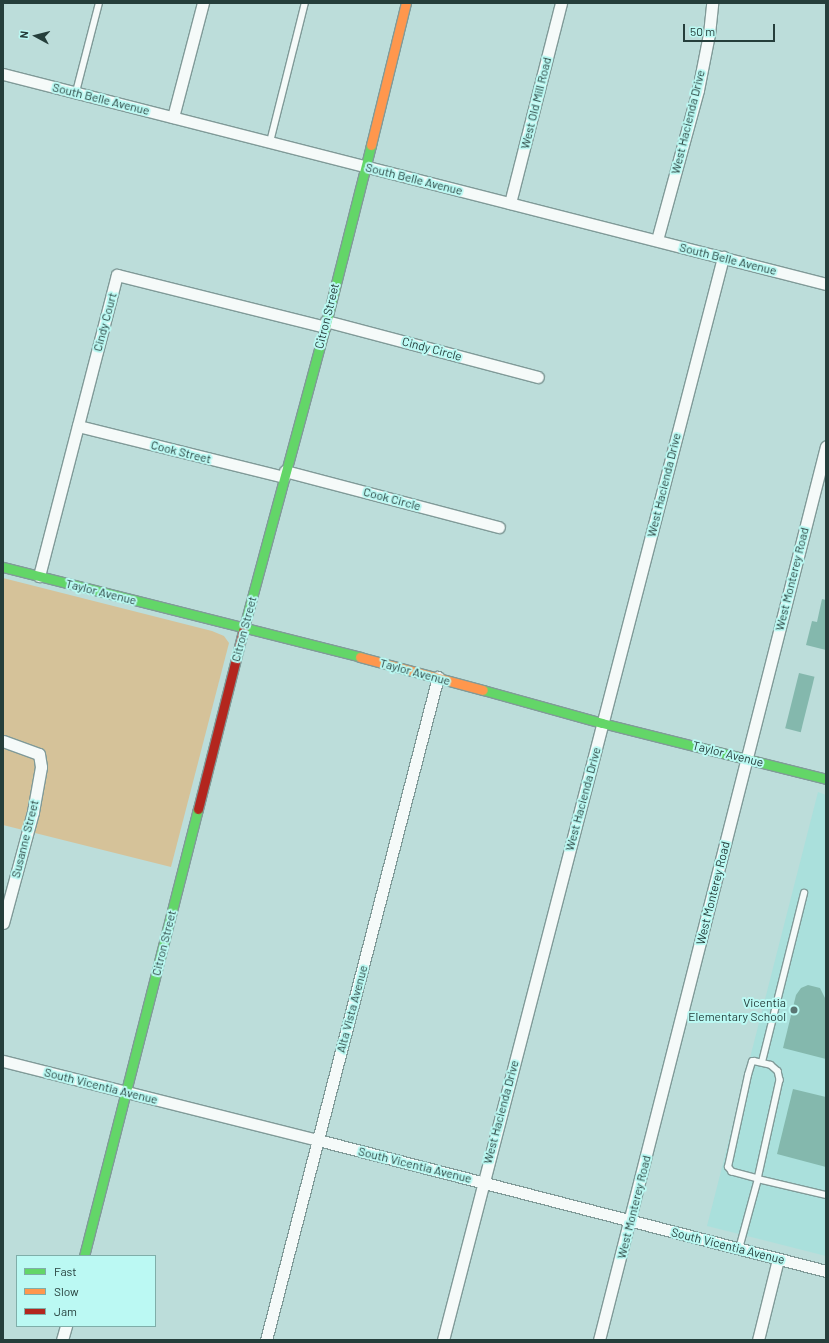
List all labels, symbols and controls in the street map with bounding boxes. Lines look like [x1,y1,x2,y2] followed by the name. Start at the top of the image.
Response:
[16,16,56,56] north arrow
[685,16,777,42] scale bar
[690,24,715,38] text: 50 m
[17,30,30,39] text: N
[518,56,554,150] street label: West Old Mill Road
[668,69,708,175] street label: West Hacienda Drive
[51,80,151,118] street label: South Belle Avenue
[364,160,464,198] street label: South Belle Avenue
[678,240,778,278] street label: South Belle Avenue
[312,282,342,350] street label: Citron Street
[90,291,120,353] street label: Cindy Court
[401,334,463,364] street label: Cindy Circle
[644,432,684,538] street label: West Hacienda Drive
[149,438,213,466] street label: Cook Street
[362,484,422,514] street label: Cook Circle
[772,526,812,632] street label: West Monterey Road
[64,576,138,608] street label: Taylor Avenue
[228,595,260,663] street label: Citron Street
[378,656,452,688] street label: Taylor Avenue
[691,738,765,770] street label: Taylor Avenue
[562,746,604,852] street label: West Hacienda Drive
[8,799,42,879] street label: Susanne Street
[693,840,733,946] street label: West Monterey Road
[149,909,179,977] street label: Citron Street
[333,964,371,1054] street label: Alta Vista Avenue
[688,996,786,1024] place label: Vicentia Elementary School
[789,1005,799,1015] marker: Vicentia Elementary School
[480,1059,522,1165] street label: West Hacienda Drive
[43,1065,159,1107] street label: South Vicentia Avenue
[357,1144,473,1186] street label: South Vicentia Avenue
[614,1154,654,1260] street label: West Monterey Road
[670,1225,786,1267] street label: South Vicentia Avenue
[16,1255,156,1327] legend
[54,1264,77,1278] text: Fast
[54,1284,79,1298] text: Slow
[54,1304,77,1318] text: Jam

